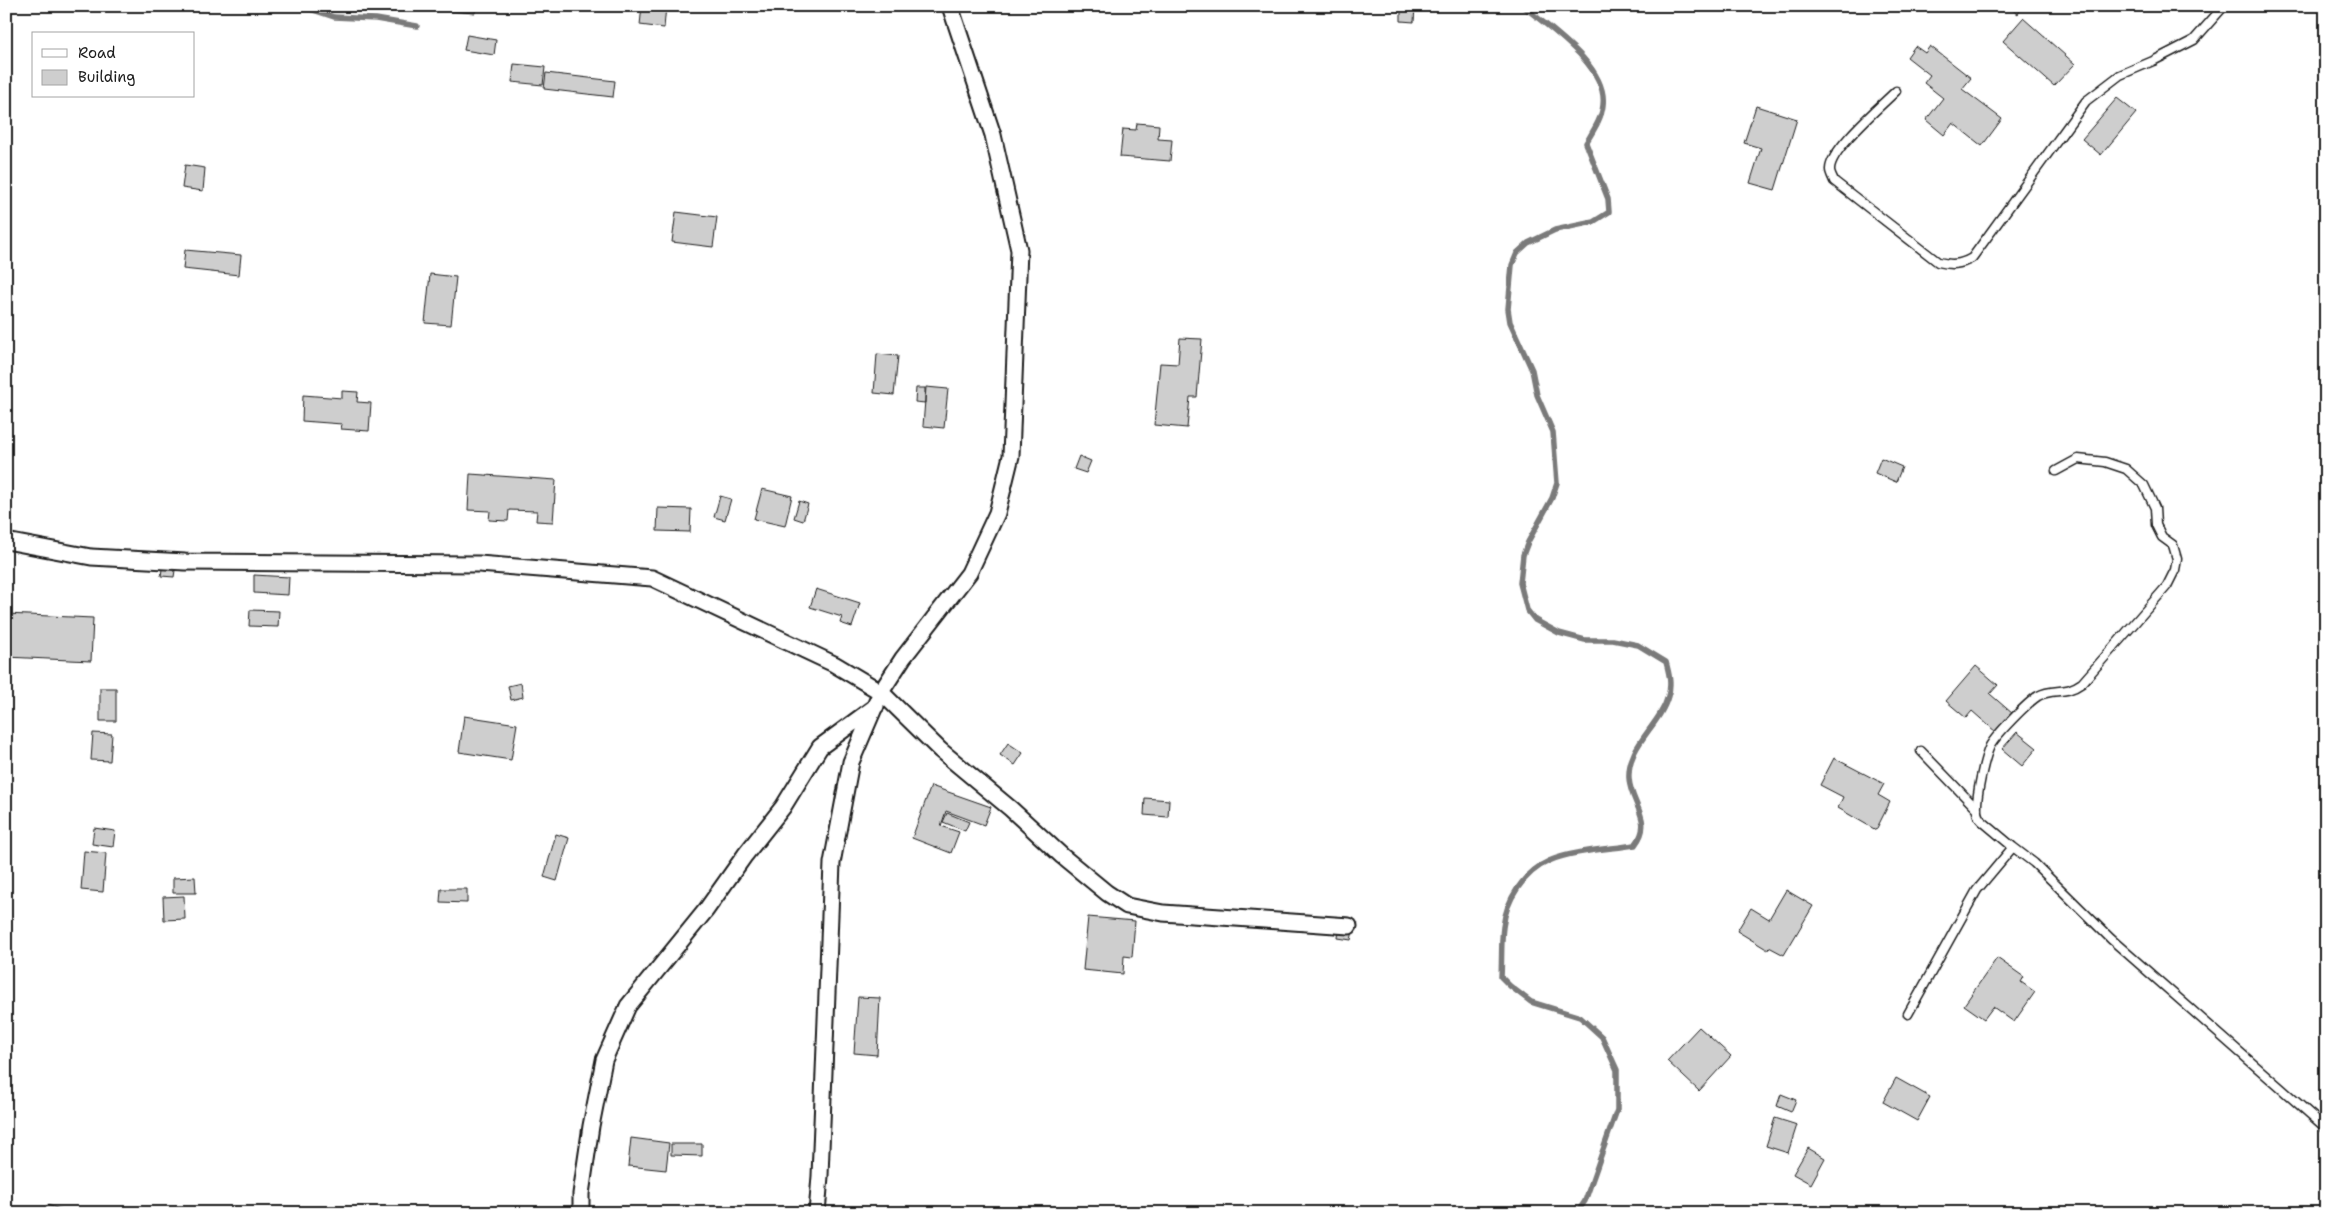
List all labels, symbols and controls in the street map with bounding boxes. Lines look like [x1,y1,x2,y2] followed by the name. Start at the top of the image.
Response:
[32,32,195,98] legend
[78,43,116,63] text: Road
[78,67,135,87] text: Building

